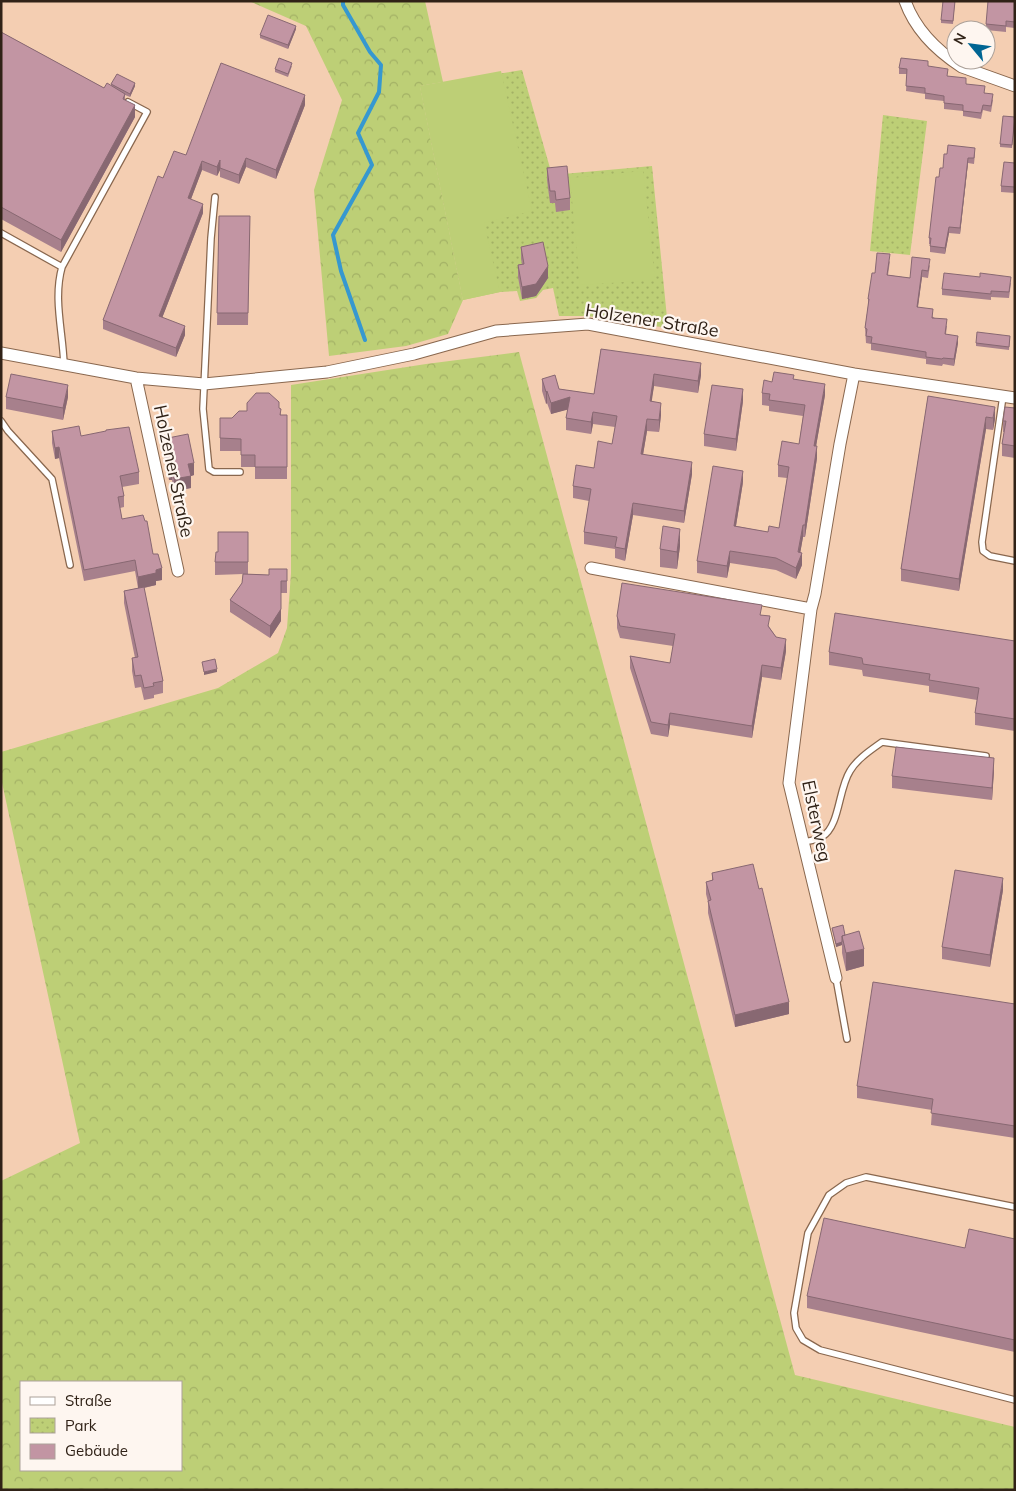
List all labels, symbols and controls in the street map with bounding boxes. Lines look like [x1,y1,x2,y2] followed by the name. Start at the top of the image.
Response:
[946,20,996,70] north arrow
[949,30,970,48] text: N
[584,298,720,342] street label: Holzener Straße
[149,403,199,539] street label: Holzener Straße
[797,778,837,864] street label: Elsterweg
[20,1381,182,1471] legend
[65,1391,112,1410] text: Straße
[65,1416,97,1435] text: Park
[65,1441,128,1460] text: Gebäude

